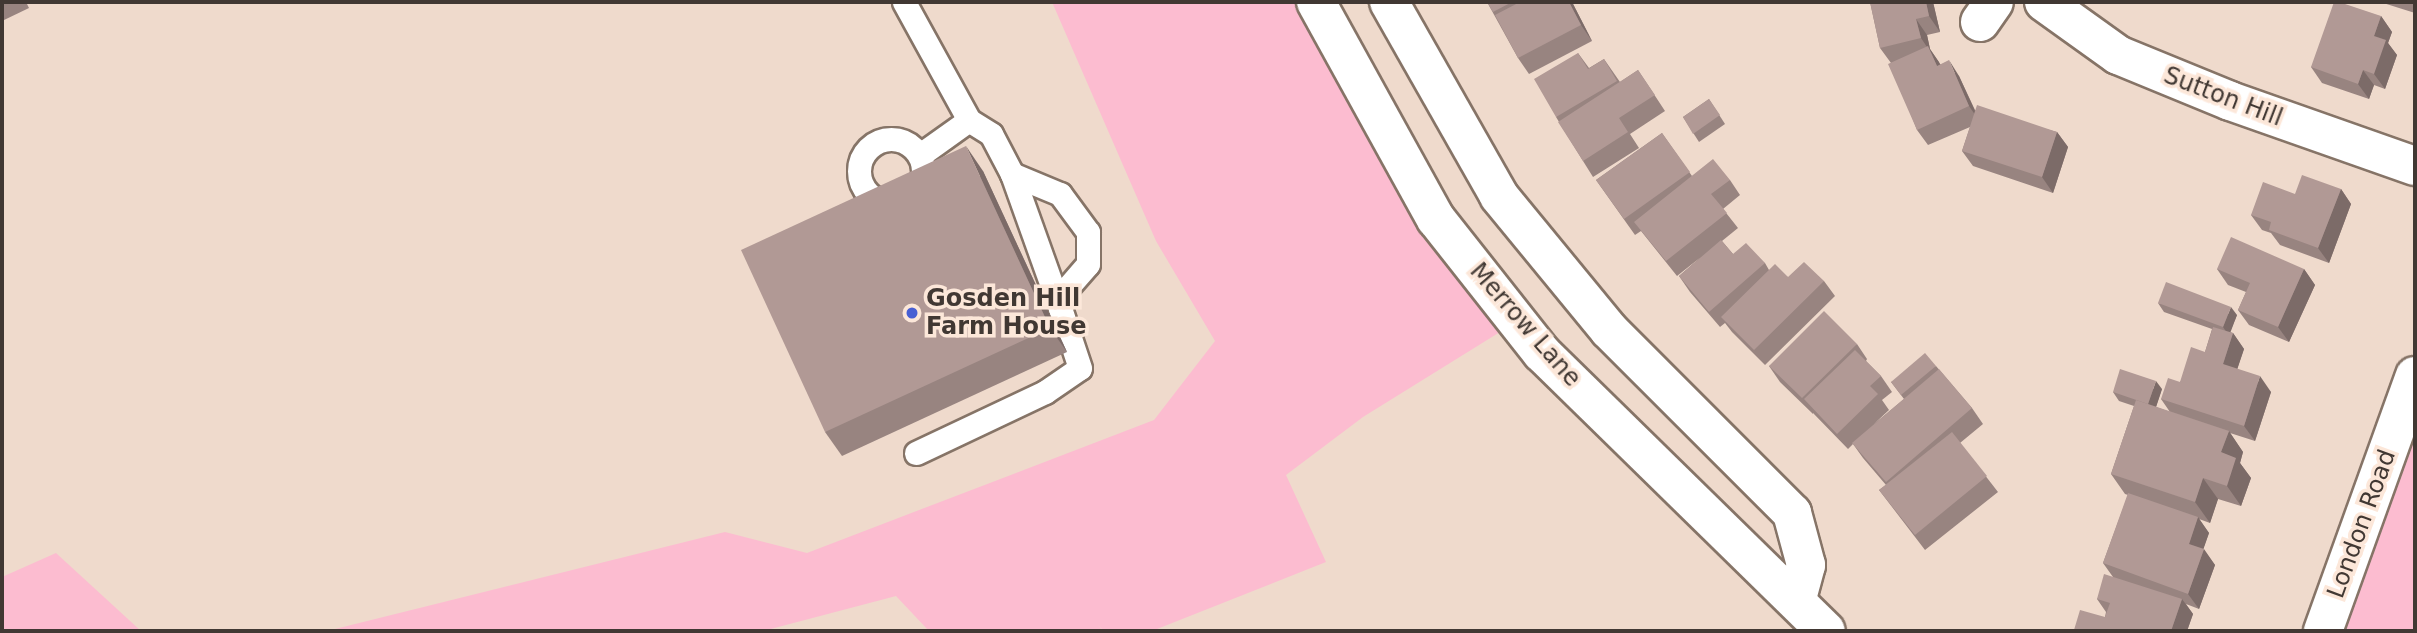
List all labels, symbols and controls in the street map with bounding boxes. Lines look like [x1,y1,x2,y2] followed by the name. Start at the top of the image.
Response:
[2160,61,2286,133] street label: Sutton Hill
[1464,257,1586,393] street label: Merrow Lane
[926,285,1087,341] place label: Gosden Hill Farm House
[904,305,920,321] marker: Gosden Hill Farm House
[2322,446,2402,602] street label: London Road

